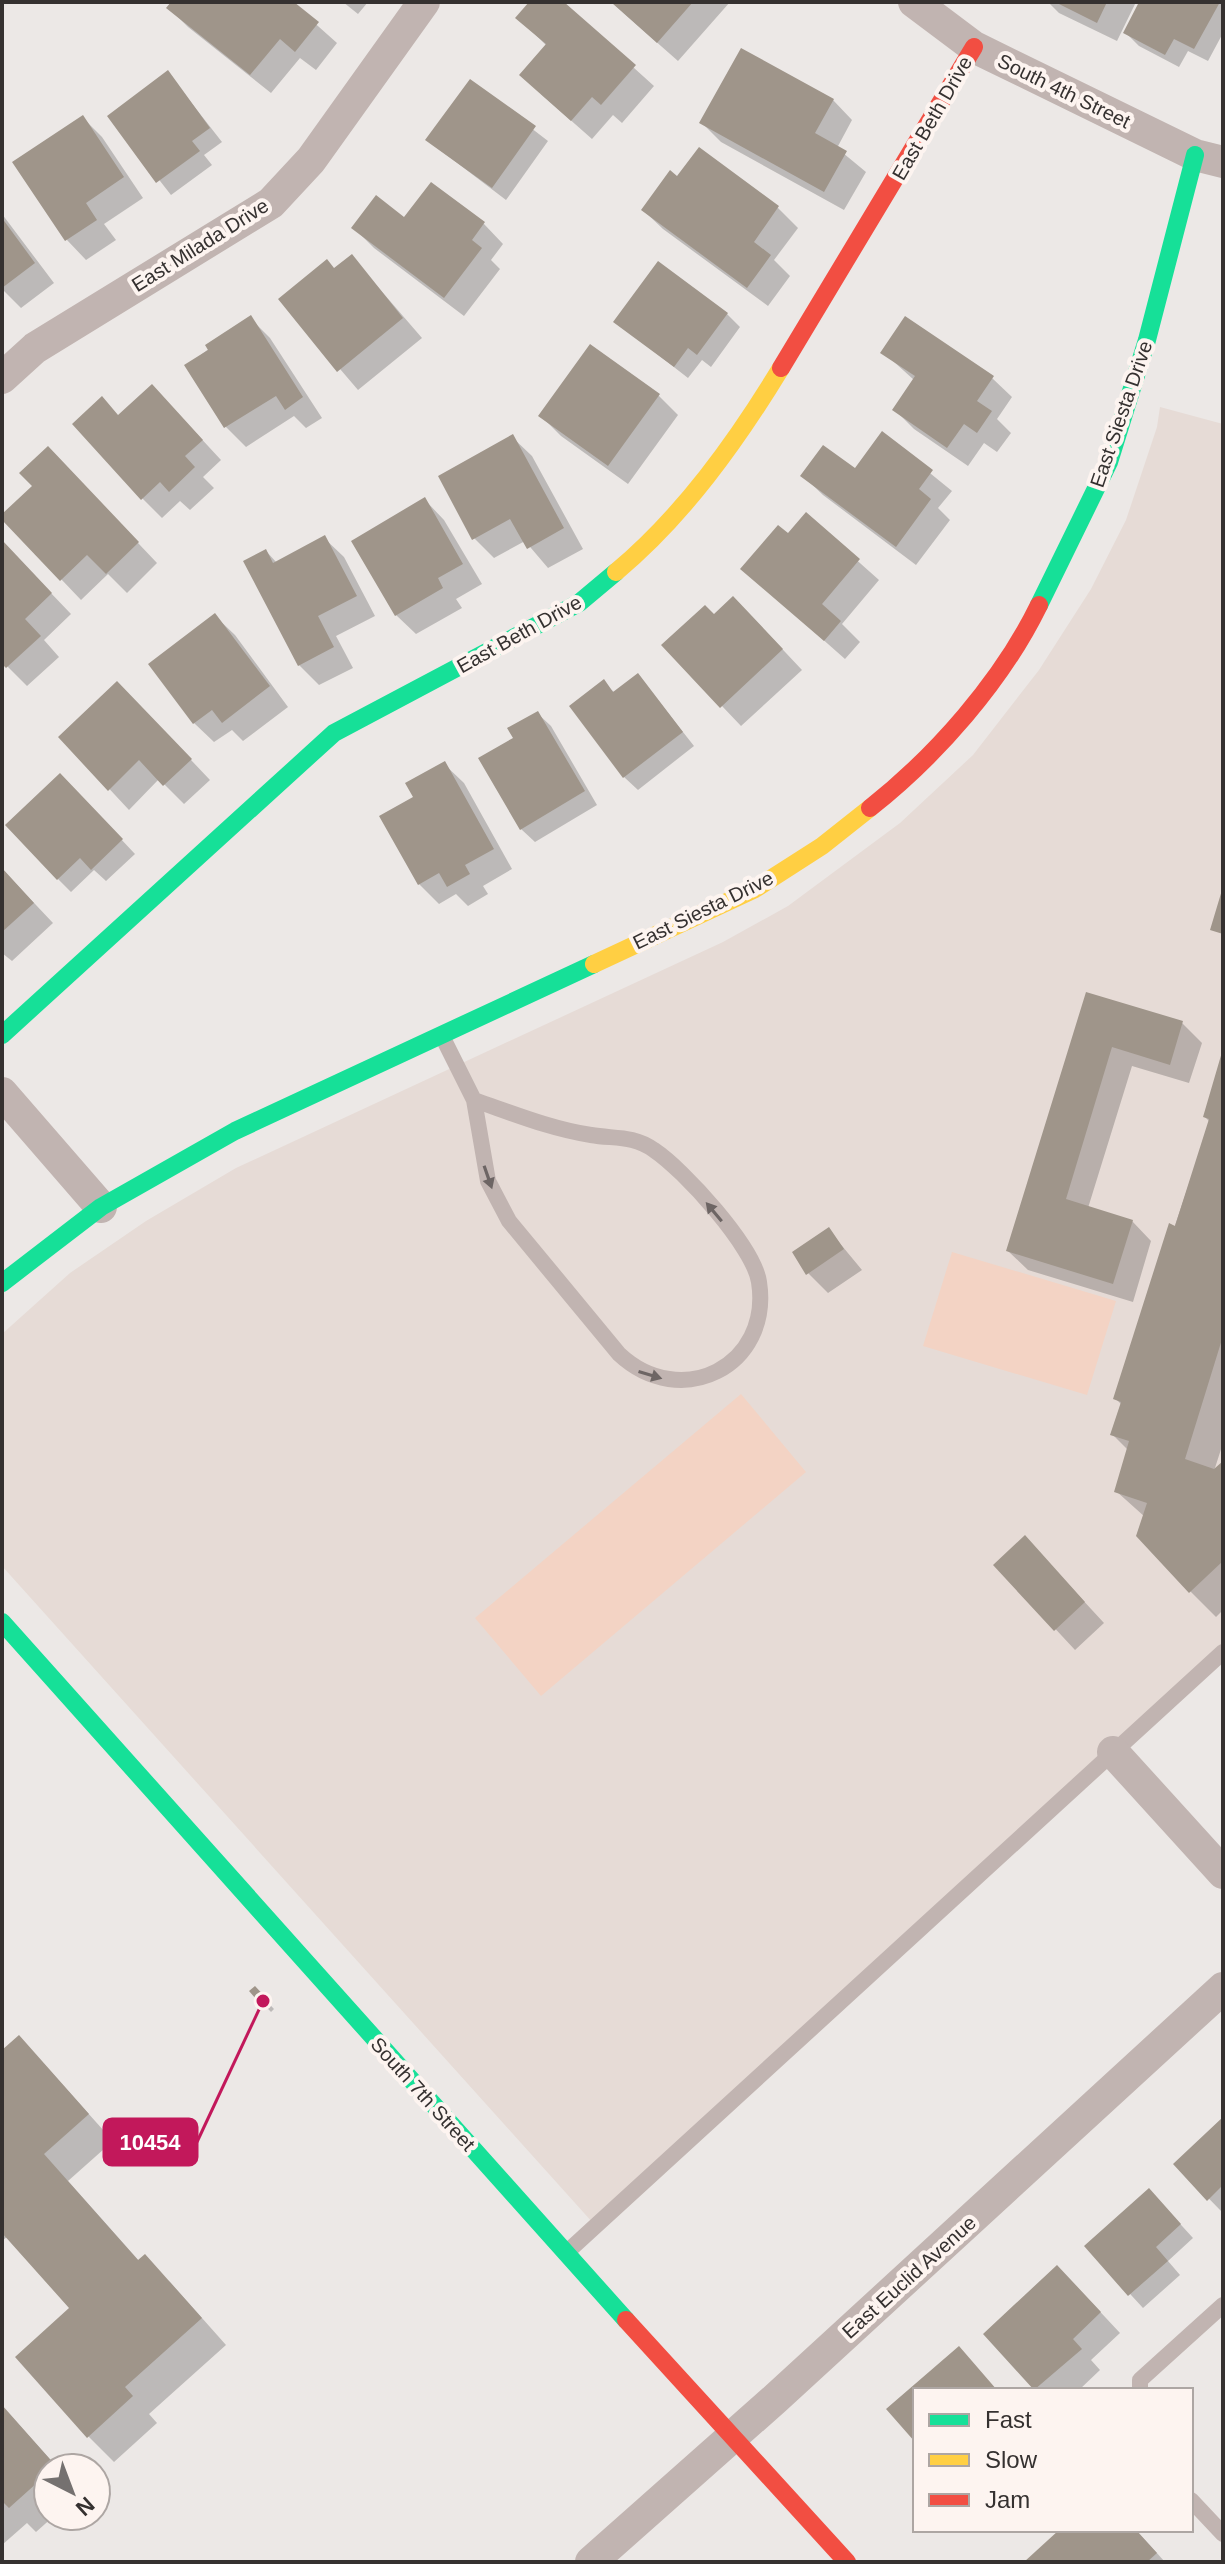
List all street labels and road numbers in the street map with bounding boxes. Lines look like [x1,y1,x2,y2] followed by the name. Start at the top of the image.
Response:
[994,49,1134,133] street label: South 4th Street
[888,52,976,184] street label: East Beth Drive
[128,194,272,296] street label: East Milada Drive
[1086,338,1156,490] street label: East Siesta Drive
[453,591,585,677] street label: East Beth Drive
[629,866,777,954] street label: East Siesta Drive
[366,2033,480,2155] street label: South 7th Street
[838,2211,980,2343] street label: East Euclid Avenue

